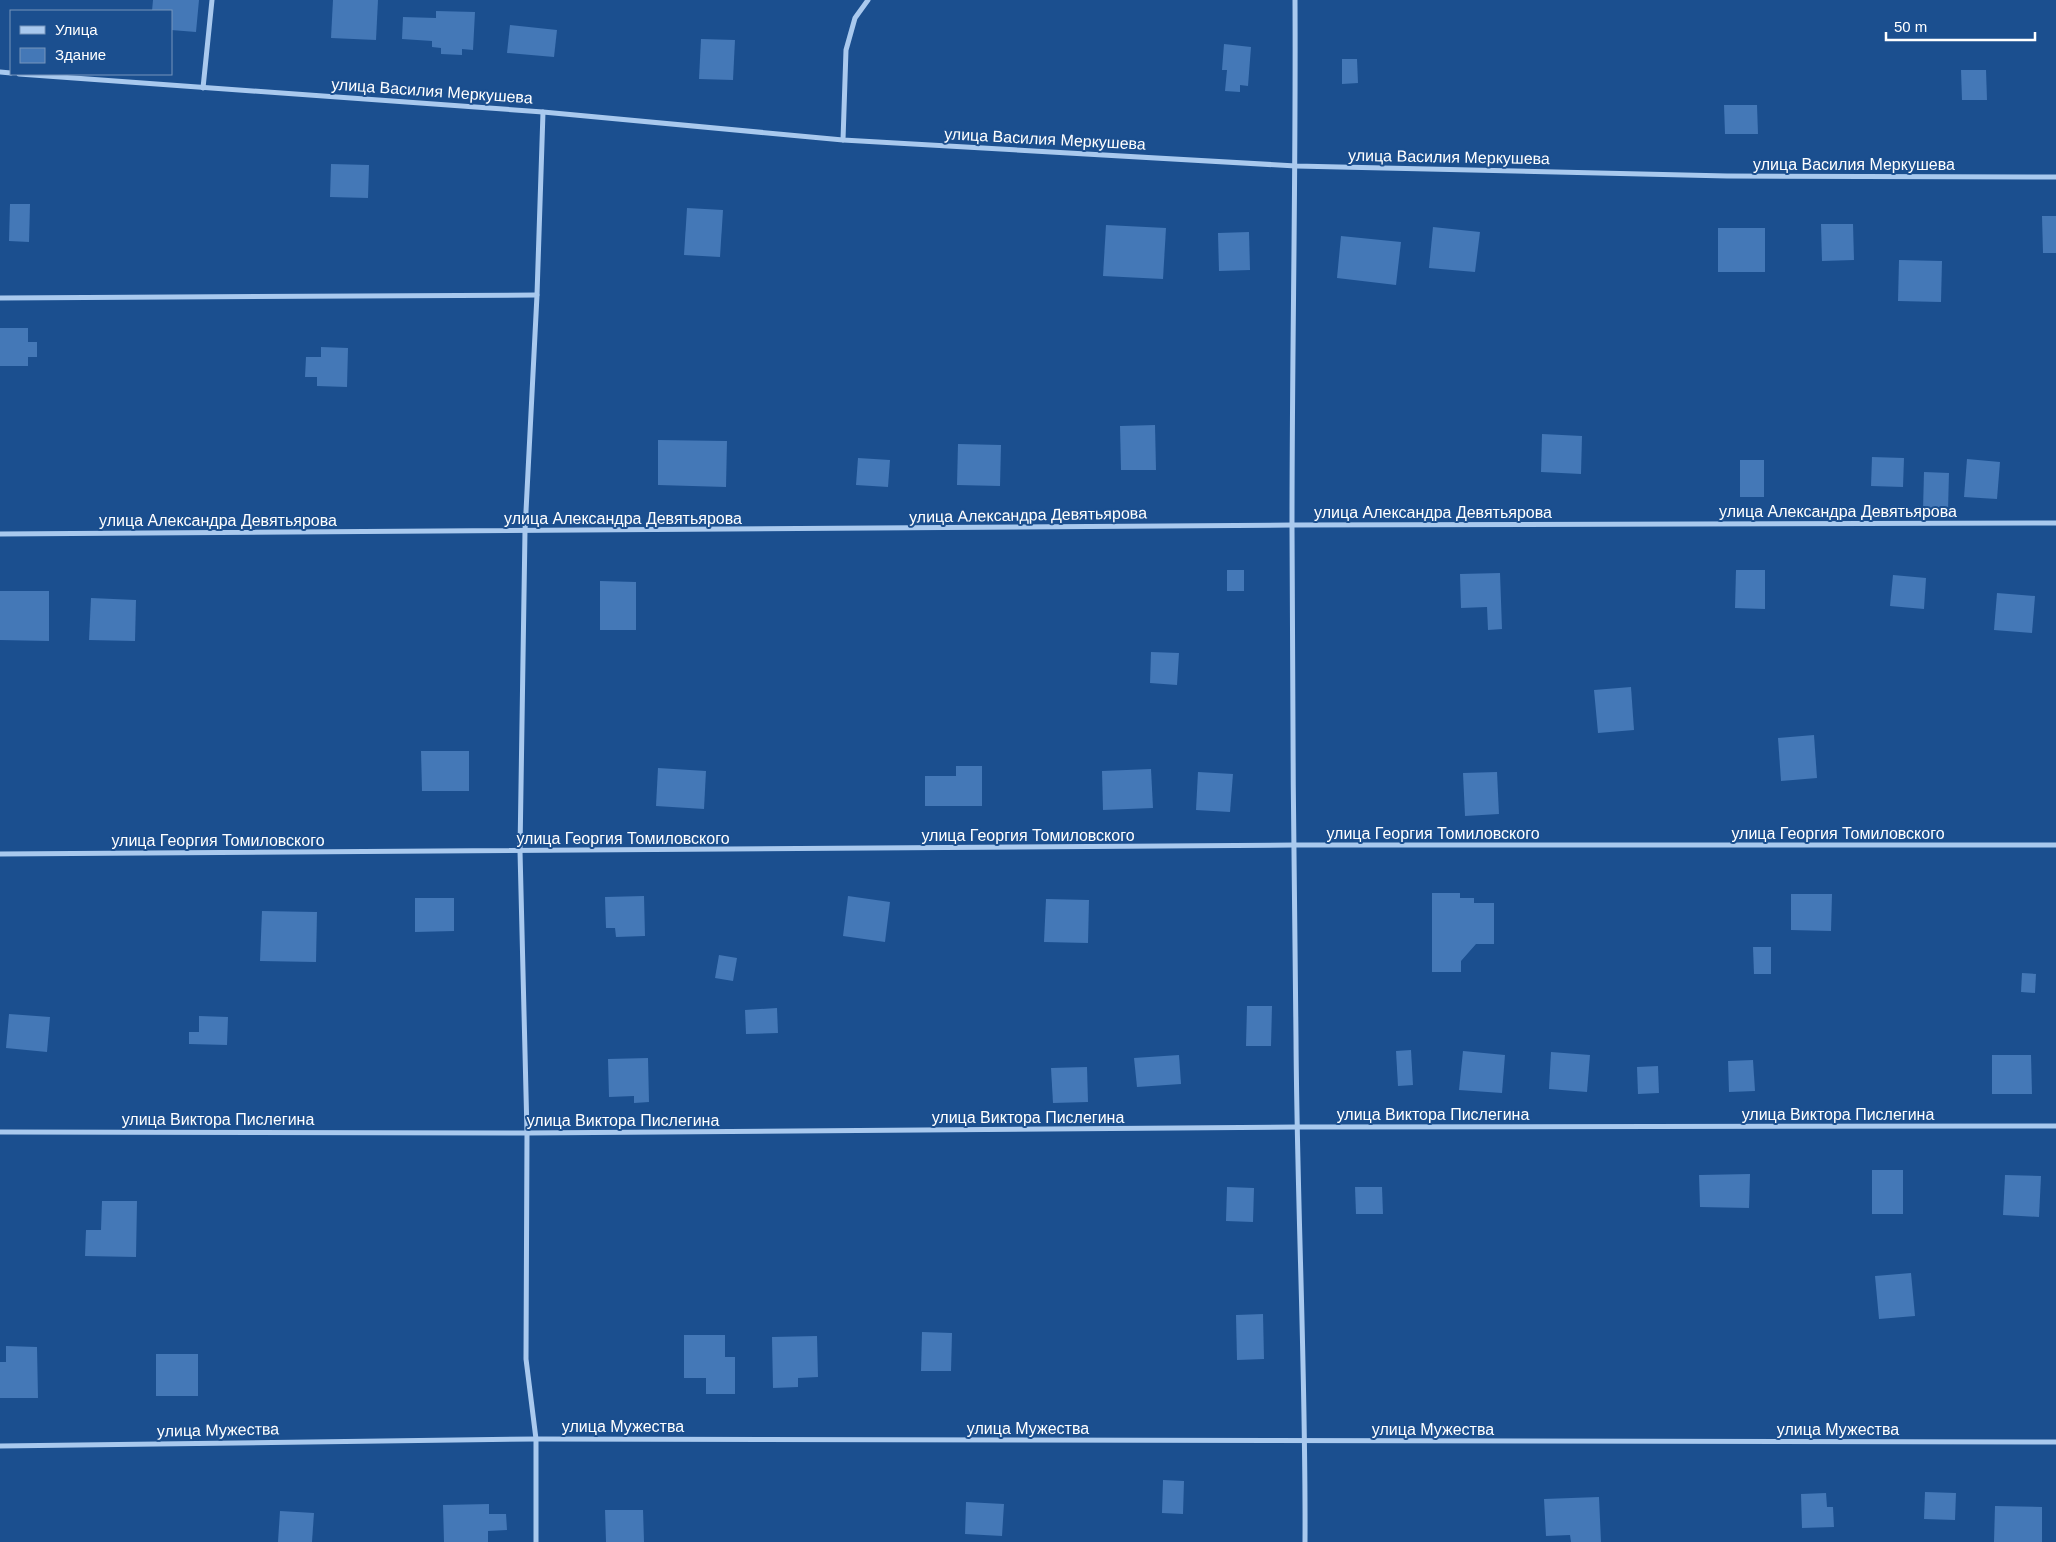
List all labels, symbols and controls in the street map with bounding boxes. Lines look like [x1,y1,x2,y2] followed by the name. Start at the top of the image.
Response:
[10,10,172,75] legend
[1886,10,2035,42] scale bar
[1894,18,1927,35] text: 50 m
[55,21,98,38] text: Улица
[55,46,106,63] text: Здание
[331,75,533,107] street label: улица Василия Меркушева
[944,125,1146,153] street label: улица Василия Меркушева
[1348,147,1550,167] street label: улица Василия Меркушева
[1753,156,1955,173] street label: улица Василия Меркушева
[1719,503,1957,520] street label: улица Александра Девятьярова
[909,504,1147,526] street label: улица Александра Девятьярова
[1314,504,1552,521] street label: улица Александра Девятьярова
[504,510,742,527] street label: улица Александра Девятьярова
[99,512,337,529] street label: улица Александра Девятьярова
[1326,825,1540,842] street label: улица Георгия Томиловского
[1731,825,1945,842] street label: улица Георгия Томиловского
[921,827,1135,844] street label: улица Георгия Томиловского
[516,830,730,847] street label: улица Георгия Томиловского
[111,832,325,849] street label: улица Георгия Томиловского
[1337,1106,1529,1123] street label: улица Виктора Пислегина
[1742,1106,1934,1123] street label: улица Виктора Пислегина
[932,1109,1124,1126] street label: улица Виктора Пислегина
[122,1111,314,1128] street label: улица Виктора Пислегина
[527,1112,719,1129] street label: улица Виктора Пислегина
[562,1418,684,1435] street label: улица Мужества
[157,1420,279,1440] street label: улица Мужества
[967,1420,1089,1437] street label: улица Мужества
[1372,1421,1494,1438] street label: улица Мужества
[1777,1421,1899,1438] street label: улица Мужества

